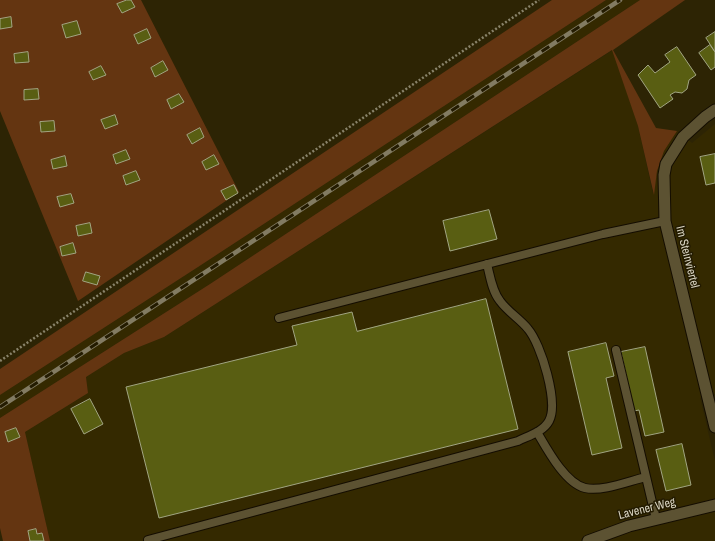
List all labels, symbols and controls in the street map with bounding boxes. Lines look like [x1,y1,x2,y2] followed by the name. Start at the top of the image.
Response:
[672,224,702,290] street label: Im Steinviertel
[617,495,677,523] street label: Lavener Weg

